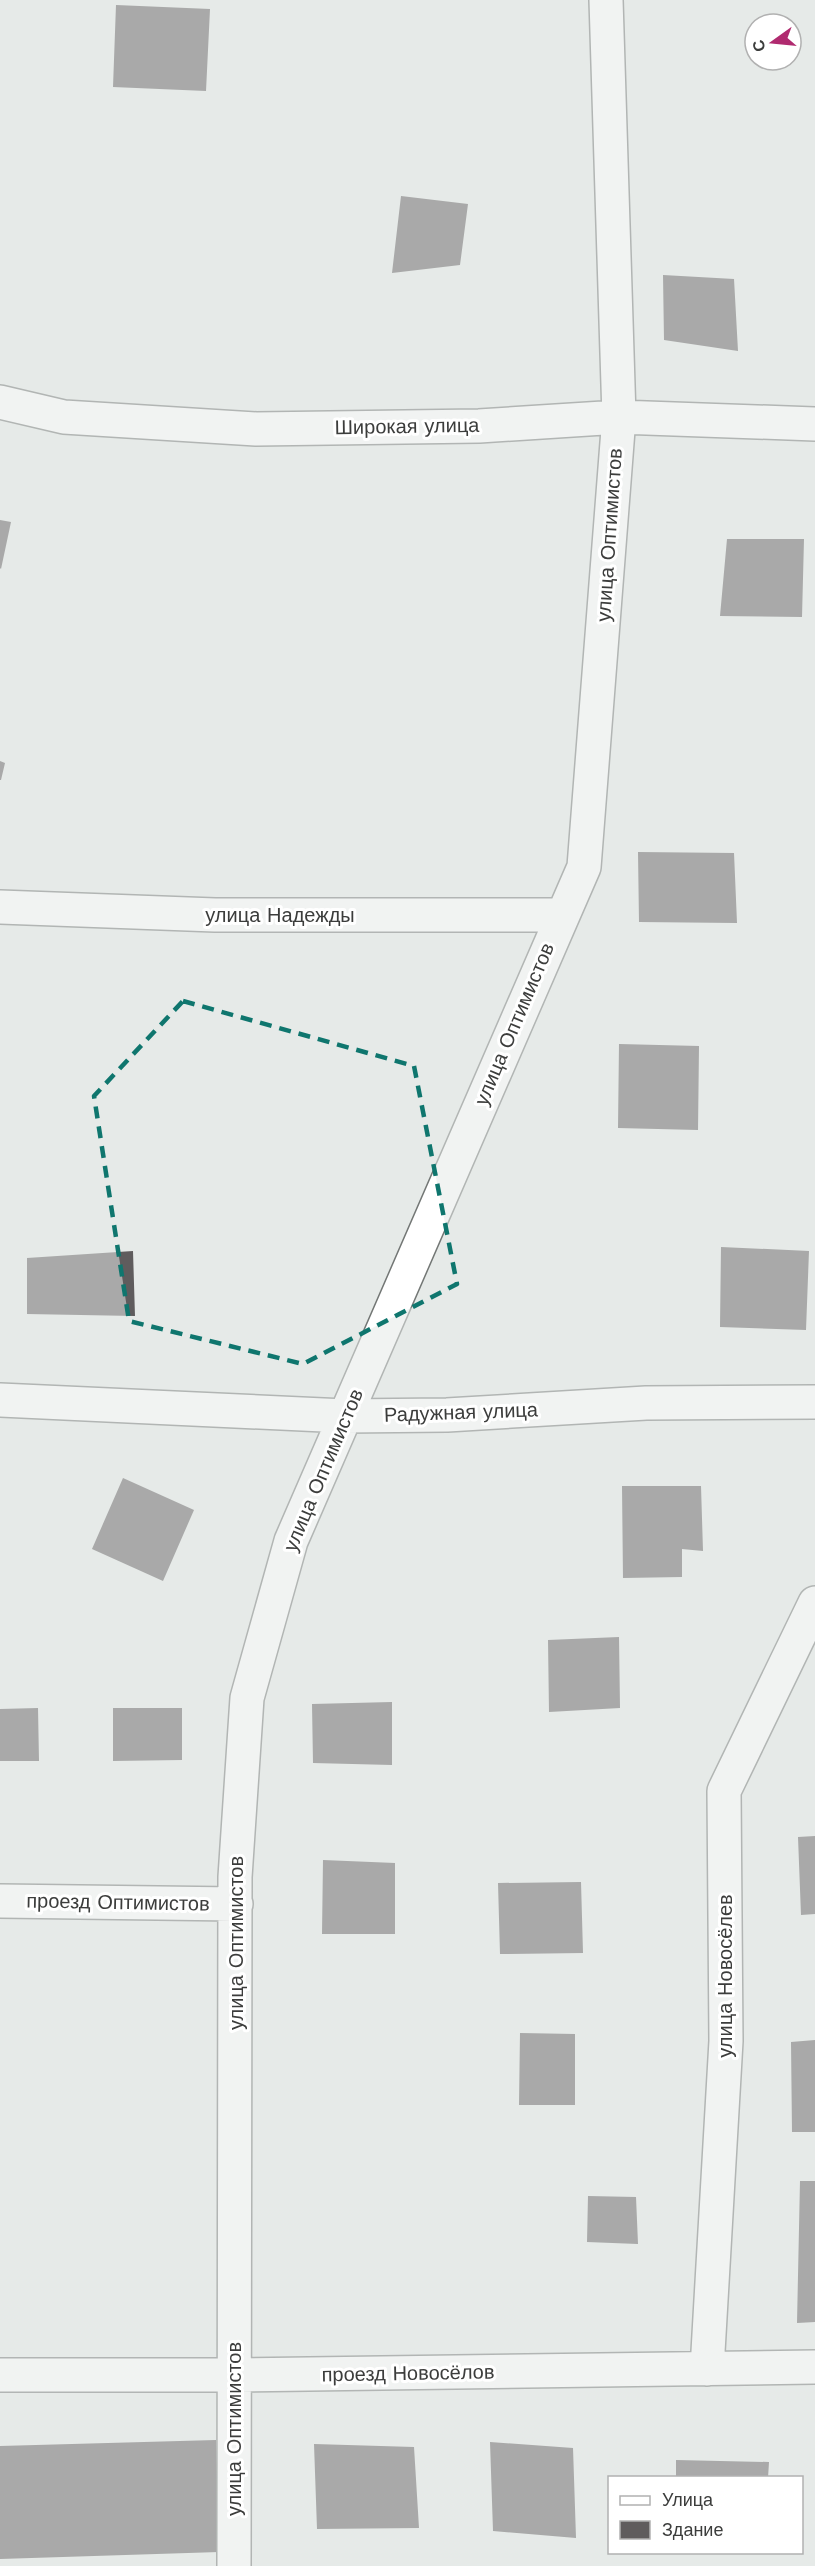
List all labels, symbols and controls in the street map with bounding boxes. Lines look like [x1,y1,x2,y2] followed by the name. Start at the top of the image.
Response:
[743,12,803,72] north arrow
[748,37,770,54] text: С
[334,413,480,439] street label: Широкая улица
[591,447,627,623] street label: улица Оптимистов
[205,903,355,927] street label: улица Надежды
[469,939,559,1109] street label: улица Оптимистов
[278,1385,368,1555] street label: улица Оптимистов
[384,1397,539,1427] street label: Радужная улица
[224,1856,248,2030] street label: улица Оптимистов
[26,1888,210,1916] street label: проезд Оптимистов
[713,1894,737,2058] street label: улица Новосёлев
[222,2342,246,2516] street label: улица Оптимистов
[321,2359,495,2387] street label: проезд Новосёлов
[608,2476,803,2554] legend
[662,2489,714,2510] text: Улица
[662,2519,723,2540] text: Здание

